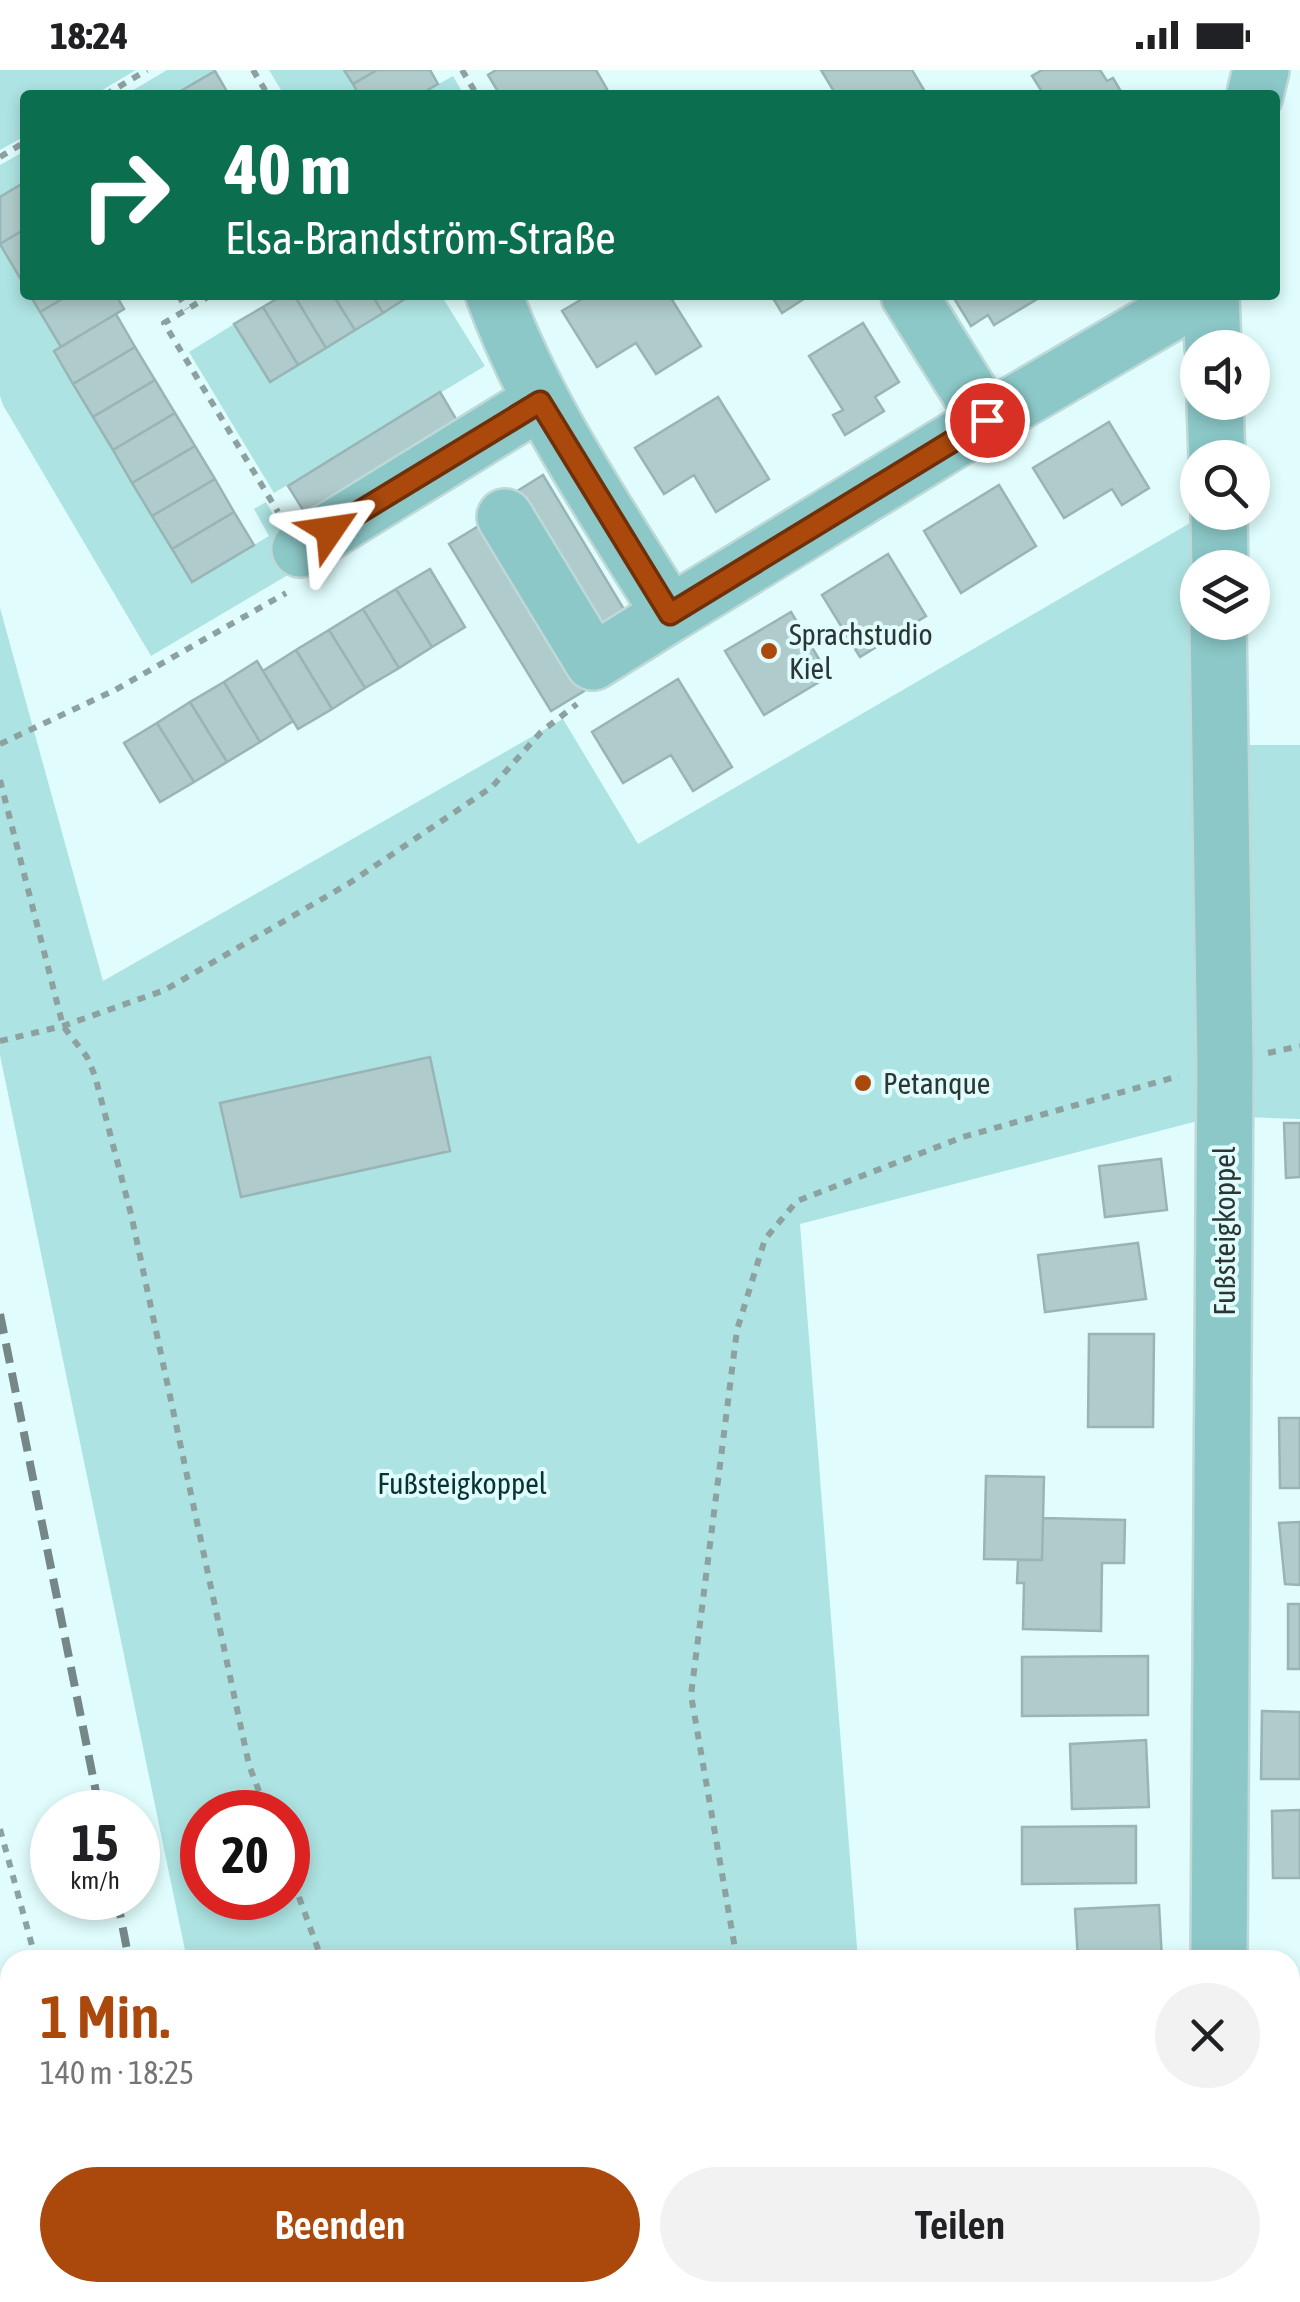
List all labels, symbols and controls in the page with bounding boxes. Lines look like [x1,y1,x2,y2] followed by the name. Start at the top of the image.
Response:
[50,14,128,57] text: 18:24
[225,129,351,209] text: 40 m
[60,130,190,260] icon: right
[225,212,616,264] text: Elsa-Brandström-Straße
[1180,330,1270,640] map controls
[1180,330,1270,420] button: sound
[945,378,1030,463] pin
[960,393,1015,448] icon: arrive
[1180,440,1270,530] button: search
[278,478,382,582] position arrow
[1180,550,1270,640] button: layers
[789,617,933,685] place label: Sprachstudio Kiel
[758,640,780,662] marker: Sprachstudio Kiel
[883,1066,991,1100] place label: Petanque
[852,1072,874,1094] marker: Petanque
[1207,1146,1241,1316] street label: Fußsteigkoppel
[377,1466,547,1500] park label: Fußsteigkoppel
[180,1790,310,1920] speed limit sign: 20
[71,1814,118,1872] text: 15
[70,1866,120,1894] text: km/h
[40,1982,170,2051] text: 1 Min.
[1155,1983,1260,2088] button: close
[40,2054,194,2091] text: 140 m · 18:25
[40,2167,640,2282] button: Beenden
[660,2167,1260,2282] button: Teilen

